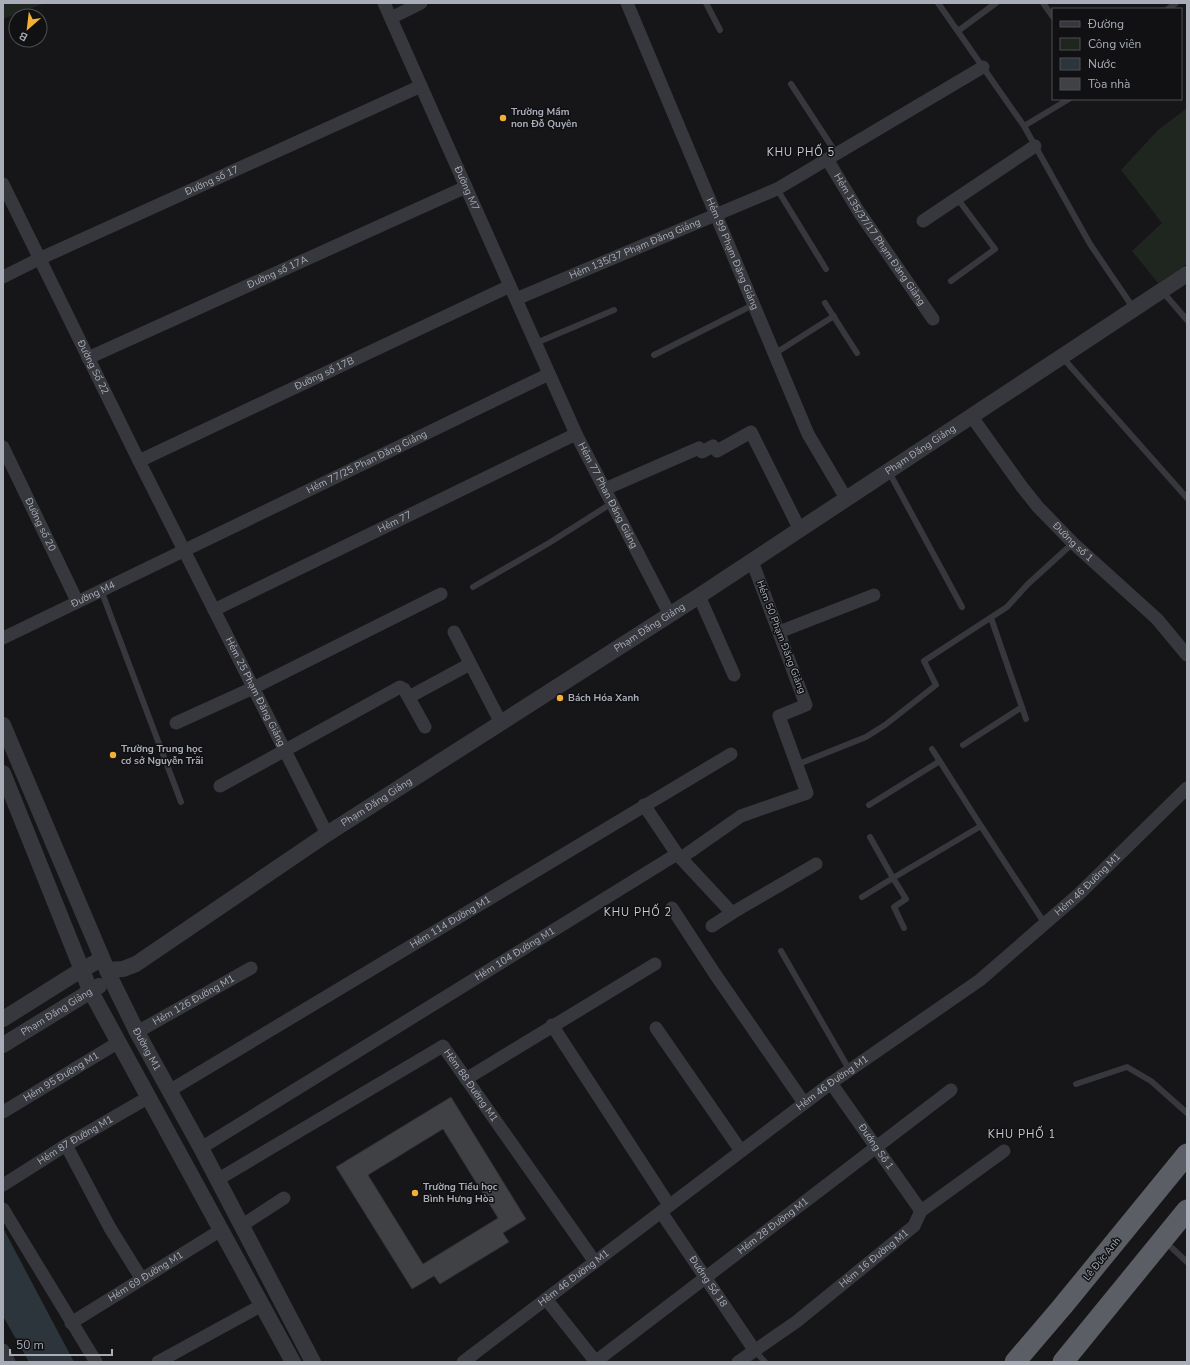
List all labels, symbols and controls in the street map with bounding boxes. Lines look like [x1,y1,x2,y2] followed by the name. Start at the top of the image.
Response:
[8,8,48,48] north arrow
[1052,8,1182,100] legend
[1087,16,1124,32] text: Đường
[17,28,30,45] text: B
[1088,36,1141,52] text: Công viên
[1088,56,1116,72] text: Nước
[1088,76,1130,92] text: Tòa nhà
[511,105,577,131] place label: Trường Mầm non Đỗ Quyên
[498,113,508,123] marker: Trường Mầm non Đỗ Quyên
[767,143,835,160] district label: KHU PHỐ 5
[182,162,241,199] street label: Đường số 17
[450,163,483,213] street label: Đường M7
[830,171,929,308] street label: Hẻm 135/37/17 Phạm Đăng Giảng
[703,196,762,312] street label: Hẻm 99 Phạm Đăng Giảng
[567,215,703,283] street label: Hẻm 135/37 Phạm Đăng Giảng
[244,252,311,292] street label: Đường số 17A
[73,337,112,397] street label: Đường Số 22
[291,353,357,394] street label: Đường số 17B
[882,421,959,478] street label: Phạm Đăng Giảng
[304,427,430,497] street label: Hẻm 77/25 Phan Đăng Giảng
[575,440,641,551] street label: Hẻm 77 Phan Đăng Giảng
[21,495,59,554] street label: Đường số 20
[375,508,414,536] street label: Hẻm 77
[1049,518,1096,565] street label: Đường số 1
[68,578,117,612] street label: Đường M4
[753,578,809,696] street label: Hẻm 50 Phạm Đăng Giảng
[611,600,688,656] street label: Phạm Đăng Giảng
[222,635,289,749] street label: Hẻm 25 Phạm Đăng Giảng
[568,691,639,705] place label: Bách Hóa Xanh
[555,693,565,703] marker: Bách Hóa Xanh
[121,742,203,768] place label: Trường Trung học cơ sở Nguyễn Trãi
[108,750,118,760] marker: Trường Trung học cơ sở Nguyễn Trãi
[338,774,415,830] street label: Phạm Đăng Giảng
[1052,850,1124,919] street label: Hẻm 46 Đường M1
[407,893,493,952] street label: Hẻm 114 Đường M1
[604,903,672,920] district label: KHU PHỐ 2
[472,924,558,984] street label: Hẻm 104 Đường M1
[150,972,237,1029] street label: Hẻm 126 Đường M1
[18,985,95,1039] street label: Phạm Đăng Giảng
[129,1025,164,1074] street label: Đường M1
[440,1046,501,1125] street label: Hẻm 88 Đường M1
[21,1049,102,1105] street label: Hẻm 95 Đường M1
[793,1052,871,1114] street label: Hẻm 46 Đường M1
[35,1112,116,1168] street label: Hẻm 87 Đường M1
[854,1120,897,1173] street label: Đướng Sồ 1
[988,1125,1056,1142] district label: KHU PHỐ 1
[423,1180,498,1206] place label: Trường Tiểu học Bình Hưng Hòa
[410,1188,420,1198] marker: Trường Tiểu học Bình Hưng Hòa
[735,1194,811,1258] street label: Hẻm 28 Đường M1
[836,1226,912,1291] street label: Hẻm 16 Đường M1
[1080,1234,1124,1284] street label: Lê Đức Anh
[535,1246,612,1310] street label: Hẻm 46 Đường M1
[106,1248,186,1305] street label: Hẻm 69 Đường M1
[685,1252,730,1310] street label: Đướng Sồ 18
[10,1331,112,1357] scale bar
[16,1337,44,1353] text: 50 m

